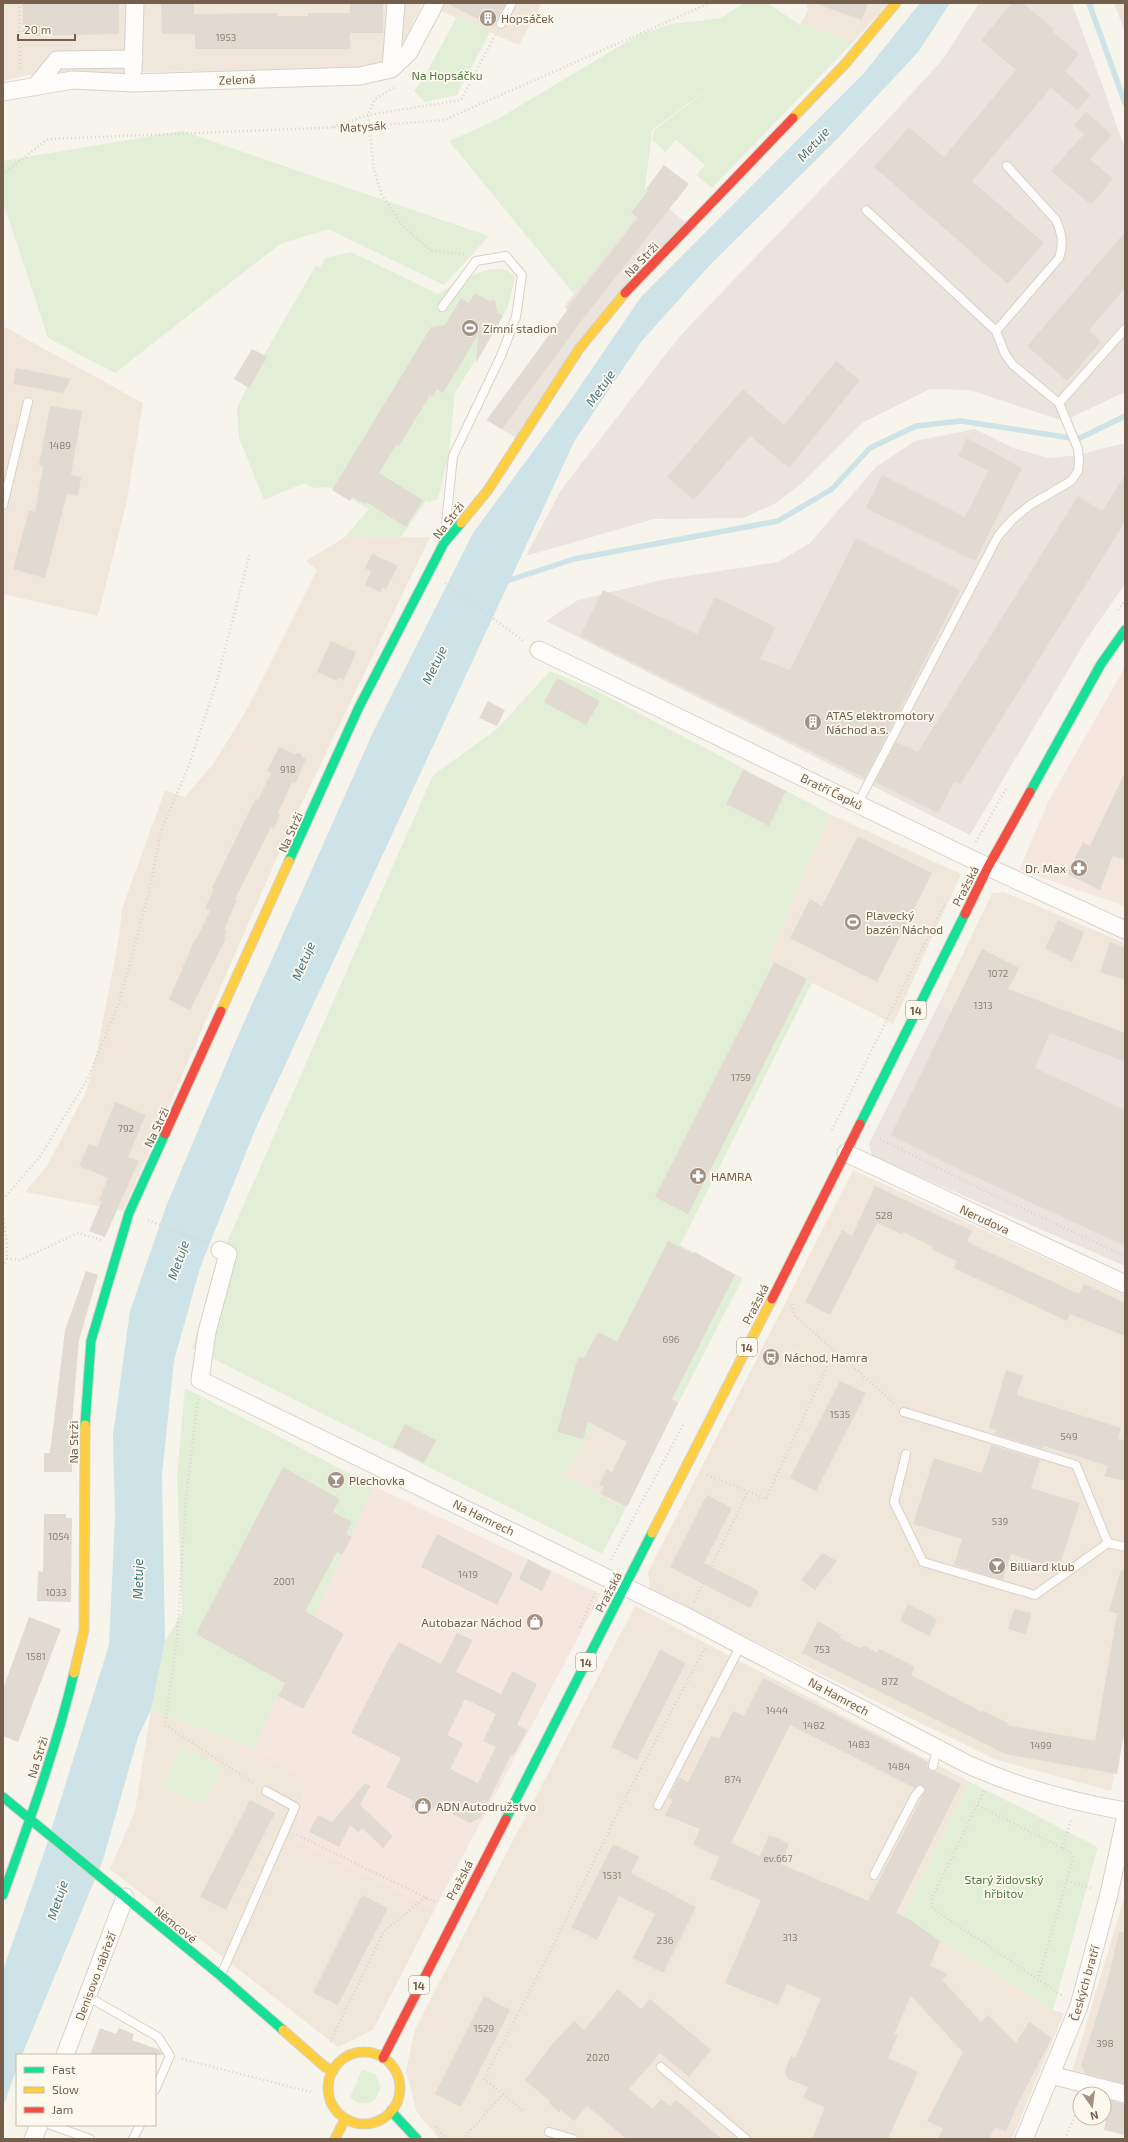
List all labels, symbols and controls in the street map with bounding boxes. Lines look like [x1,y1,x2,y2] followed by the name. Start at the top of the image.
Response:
[478,8,498,28] building icon: Hopsáček
[501,11,554,25] place label: Hopsáček
[18,16,75,42] scale bar
[24,22,51,36] text: 20 m
[216,31,236,43] house number: 1953
[411,68,483,82] park label: Na Hopsáčku
[218,71,256,87] street label: Zelená
[339,117,387,135] street label: Matysák
[793,123,833,165] water label: Metuje
[621,239,661,279] street label: Na Strži
[460,318,480,338] sports icon: Zimní stadion
[483,321,557,335] place label: Zimní stadion
[582,367,618,409] water label: Metuje
[49,439,71,451] house number: 1489
[429,499,467,541] street label: Na Strži
[418,643,450,687] water label: Metuje
[826,708,935,736] place label: ATAS elektromotory Náchod a.s.
[803,712,823,732] building icon: ATAS elektromotory Náchod a.s.
[280,763,296,775] house number: 918
[799,770,865,812] street label: Bratří Čapků
[275,810,305,854] street label: Na Strži
[1069,858,1089,878] pharmacy icon: Dr. Max
[1025,861,1067,875] place label: Dr. Max
[949,863,981,909] street label: Pražská
[866,908,943,936] place label: Plavecký bazén Náchod
[843,912,863,932] sports icon: Plavecký bazén Náchod
[288,939,318,983] water label: Metuje
[988,967,1009,979] house number: 1072
[973,999,993,1011] house number: 1313
[906,1001,926,1019] road number: 14
[731,1071,751,1083] house number: 1759
[141,1105,171,1149] street label: Na Strži
[118,1122,135,1134] house number: 792
[688,1166,708,1186] pharmacy icon: HAMRA
[711,1169,752,1183] place label: HAMRA
[958,1201,1012,1237] street label: Nerudova
[875,1209,893,1221] house number: 528
[164,1238,192,1282] water label: Metuje
[739,1281,771,1327] street label: Pražská
[662,1333,680,1345] house number: 696
[737,1338,757,1356] road number: 14
[761,1347,781,1367] bus stop icon: Náchod, Hamra
[784,1350,868,1364] place label: Náchod, Hamra
[830,1408,850,1420] house number: 1535
[66,1421,80,1463] street label: Na Strži
[1060,1430,1078,1442] house number: 549
[326,1470,346,1490] bar icon: Plechovka
[349,1473,405,1487] place label: Plechovka
[451,1496,517,1538] street label: Na Hamrech
[992,1515,1009,1527] house number: 539
[48,1530,70,1542] house number: 1054
[987,1556,1007,1576] bar icon: Billiard klub
[130,1559,146,1599] water label: Metuje
[1010,1559,1075,1573] place label: Billiard klub
[458,1568,478,1580] house number: 1419
[592,1569,624,1615] street label: Pražská
[273,1575,295,1587] house number: 2001
[45,1586,67,1598] house number: 1033
[525,1612,545,1632] shop icon: Autobazar Náchod
[421,1615,522,1629] place label: Autobazar Náchod
[814,1643,830,1655] house number: 753
[26,1650,46,1662] house number: 1581
[576,1653,596,1671] road number: 14
[806,1674,872,1718] street label: Na Hamrech
[882,1675,899,1687] house number: 872
[766,1704,788,1716] house number: 1444
[803,1719,825,1731] house number: 1482
[24,1734,50,1780] street label: Na Strži
[848,1738,870,1750] house number: 1483
[1030,1739,1052,1751] house number: 1499
[888,1760,910,1772] house number: 1484
[724,1773,742,1785] house number: 874
[413,1796,433,1816] shop icon: ADN Autodružstvo
[436,1799,537,1813] place label: ADN Autodružstvo
[763,1852,793,1864] house number: ev.667
[443,1858,475,1902] street label: Pražská
[603,1869,621,1881] house number: 1531
[964,1872,1044,1900] park label: Starý židovský hřbitov
[43,1878,71,1922] water label: Metuje
[152,1903,200,1945] street label: Němcové
[72,1929,119,2022] street label: Denisovo nábřeží
[782,1931,798,1943] house number: 313
[657,1934,674,1946] house number: 236
[1067,1943,1102,2022] street label: Českých bratří
[409,1976,429,1994] road number: 14
[474,2022,495,2034] house number: 1529
[1096,2037,1114,2049] house number: 398
[586,2051,610,2063] house number: 2020
[16,2054,156,2126] legend
[52,2062,76,2076] text: Fast
[52,2082,79,2096] text: Slow
[1072,2086,1112,2126] north arrow
[52,2102,73,2116] text: Jam
[1089,2109,1100,2123] text: N

